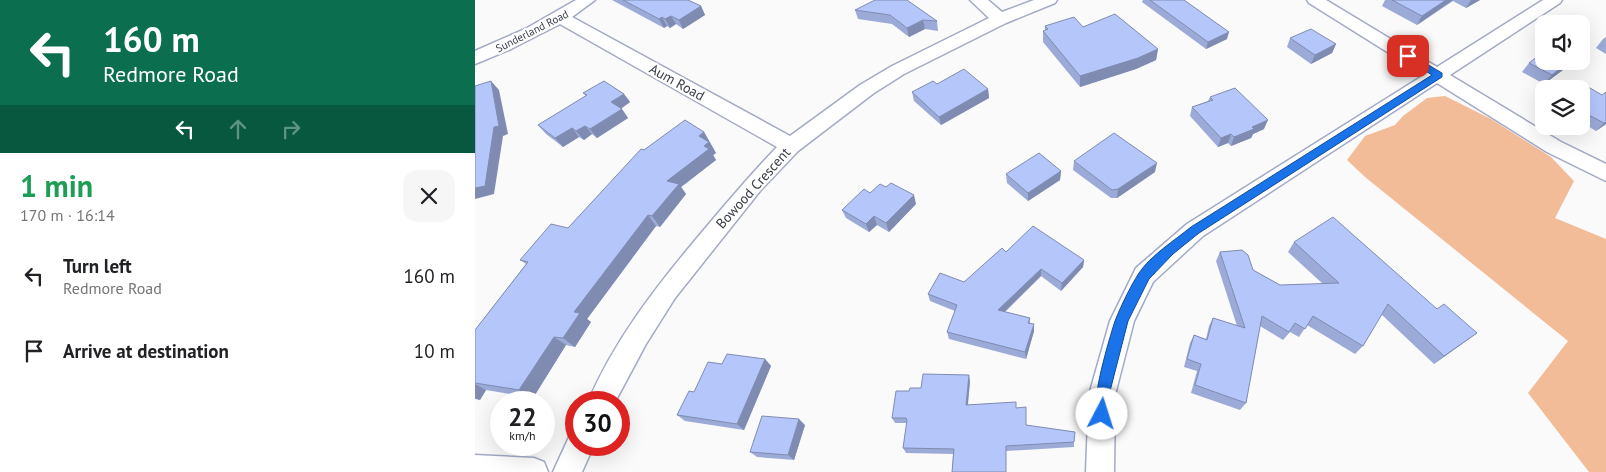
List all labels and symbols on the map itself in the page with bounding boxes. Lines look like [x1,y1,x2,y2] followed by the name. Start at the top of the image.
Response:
[493,7,571,55] street label: Sunderland Road
[1387,35,1429,77] pin
[646,59,708,105] street label: Aum Road
[712,144,794,232] street label: Bowood Crescent
[1075,387,1127,439] position arrow
[565,391,630,456] speed limit sign: 30

